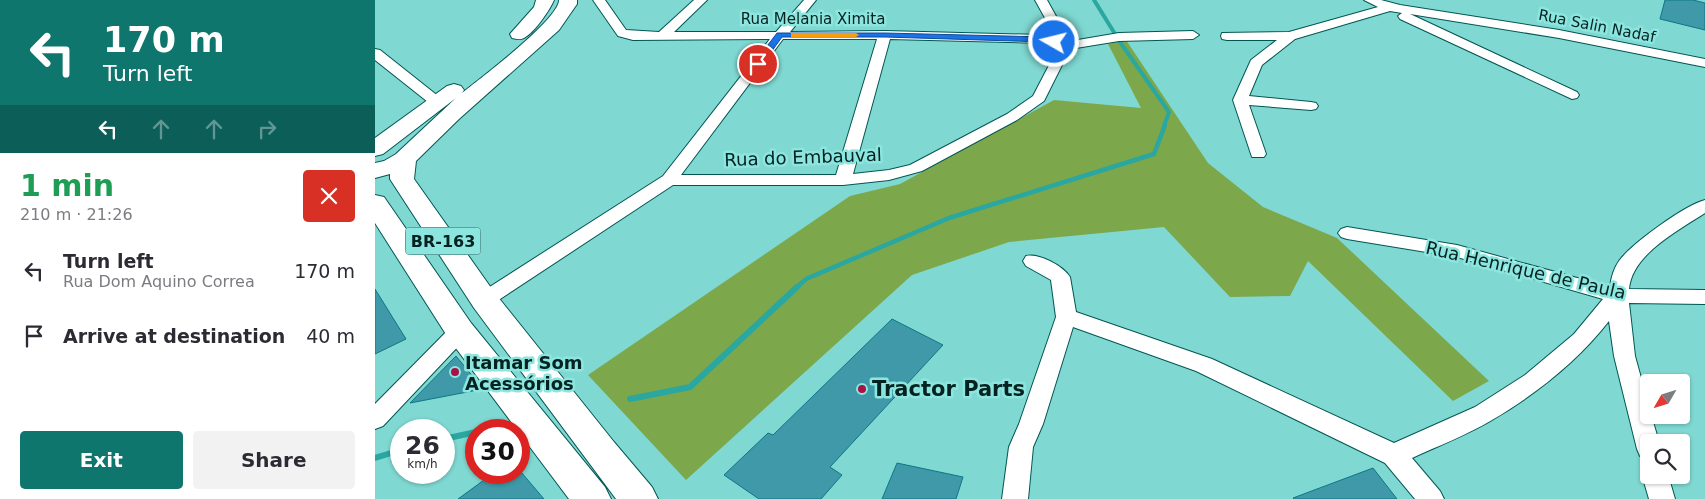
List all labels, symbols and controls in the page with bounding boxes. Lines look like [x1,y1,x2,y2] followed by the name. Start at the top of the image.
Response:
[1537,6,1658,46] street label: Rua Salin Nadaf
[741,10,885,28] street label: Rua Melania Ximita
[1027,15,1079,67] position arrow
[20,20,85,85] icon: left
[103,20,225,60] text: 170 m
[737,43,779,85] pin
[744,50,772,78] icon: arrive
[103,61,192,86] text: Turn left
[94,115,122,143] icon: left
[147,115,175,143] icon: ahead
[200,115,228,143] icon: ahead
[253,115,281,143] icon: right
[724,144,882,170] street label: Rua do Embauval
[20,168,114,203] text: 1 min
[303,170,355,222] button: close
[20,205,133,224] text: 210 m · 21:26
[405,228,481,255] road number: BR-163
[1424,237,1628,303] street label: Rua Henrique de Paula
[63,250,154,272] text: Turn left
[20,257,48,285] icon: left
[294,260,355,282] text: 170 m
[63,272,255,291] text: Rua Dom Aquino Correa
[20,322,48,350] icon: arrive
[63,325,285,347] text: Arrive at destination
[306,325,355,347] text: 40 m
[465,352,583,394] place label: Itamar Som Acessórios
[449,366,461,378] marker: Itamar Som Acessórios
[1640,374,1690,424] north arrow
[1640,374,1690,484] map controls
[872,377,1025,401] place label: Tractor Parts
[856,383,868,395] marker: Tractor Parts
[465,419,530,484] speed limit sign: 30
[20,431,183,489] button: Exit
[193,431,355,489] button: Share
[405,431,440,460] text: 26
[1640,434,1690,484] button: search
[407,457,438,471] text: km/h

